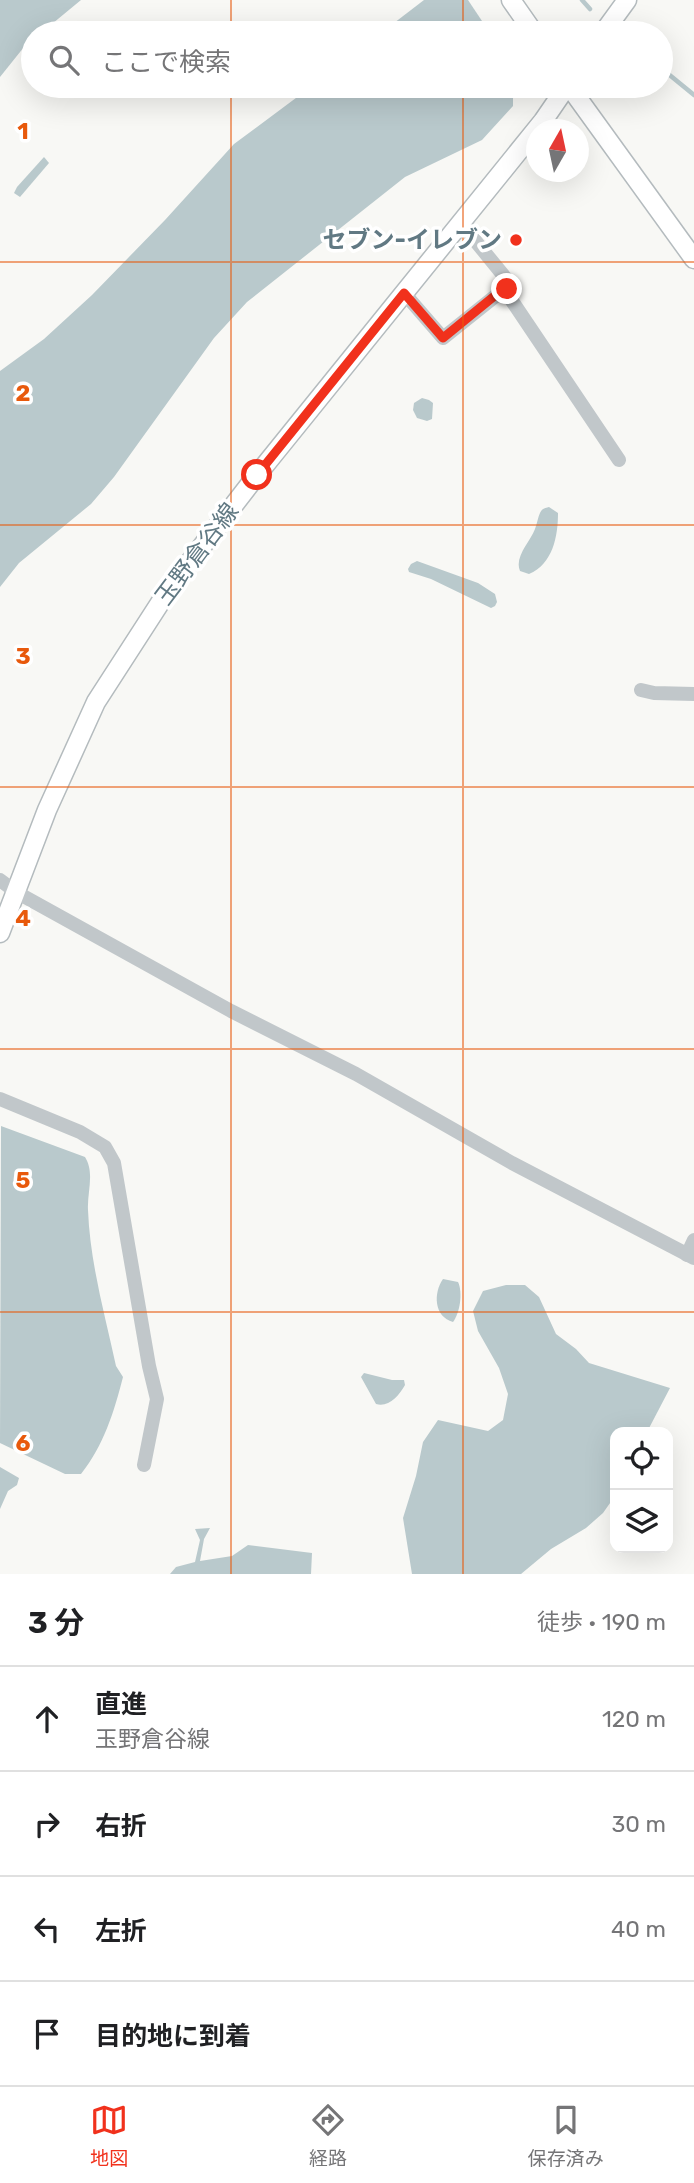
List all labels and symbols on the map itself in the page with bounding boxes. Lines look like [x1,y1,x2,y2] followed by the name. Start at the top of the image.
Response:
[17,117,29,145] text: 1
[526,119,589,182] north arrow
[323,226,502,254] place label: セブン-イレブン
[508,232,524,248] marker: セブン-イレブン
[491,273,522,304] route end
[16,379,30,407] text: 2
[241,459,272,490] route start
[150,498,244,610] street label: 玉野倉谷線
[15,642,31,670] text: 3
[15,904,31,932] text: 4
[16,1166,31,1194] text: 5
[16,1429,31,1457] text: 6

